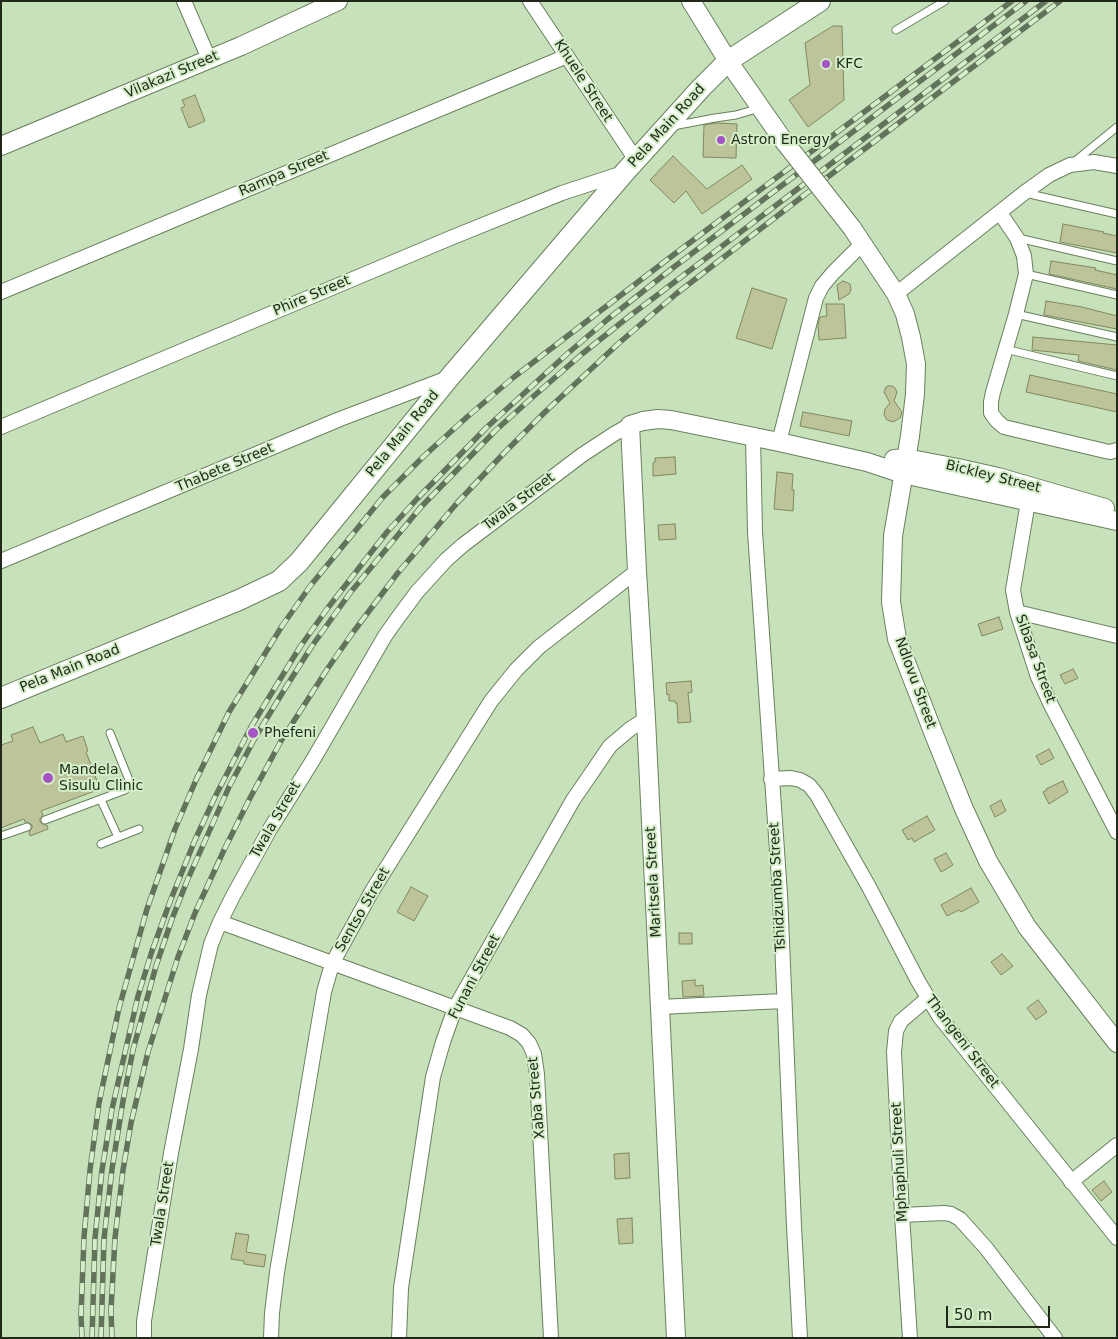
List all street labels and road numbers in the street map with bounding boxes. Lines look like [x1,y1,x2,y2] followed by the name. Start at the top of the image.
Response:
[550,37,616,125] street label: Khuele Street
[123,48,221,102] street label: Vilakazi Street
[625,81,709,171] street label: Pela Main Road
[236,147,332,201] street label: Rampa Street
[271,272,353,320] street label: Phire Street
[363,387,443,481] street label: Pela Main Road
[174,440,276,496] street label: Thabete Street
[944,457,1042,497] street label: Bickley Street
[480,469,558,535] street label: Twala Street
[1011,612,1059,706] street label: Sibasa Street
[891,635,939,731] street label: Ndlovu Street
[17,641,123,697] street label: Pela Main Road
[247,779,305,861] street label: Twala Street
[766,822,790,952] street label: Tshidzumba Street
[643,826,665,938] street label: Maritsela Street
[332,865,394,955] street label: Sentso Street
[446,932,504,1022] street label: Funani Street
[922,992,1002,1092] street label: Thangeni Street
[525,1056,549,1140] street label: Xaba Street
[888,1102,912,1222] street label: Mphaphuli Street
[148,1160,178,1248] street label: Twala Street

